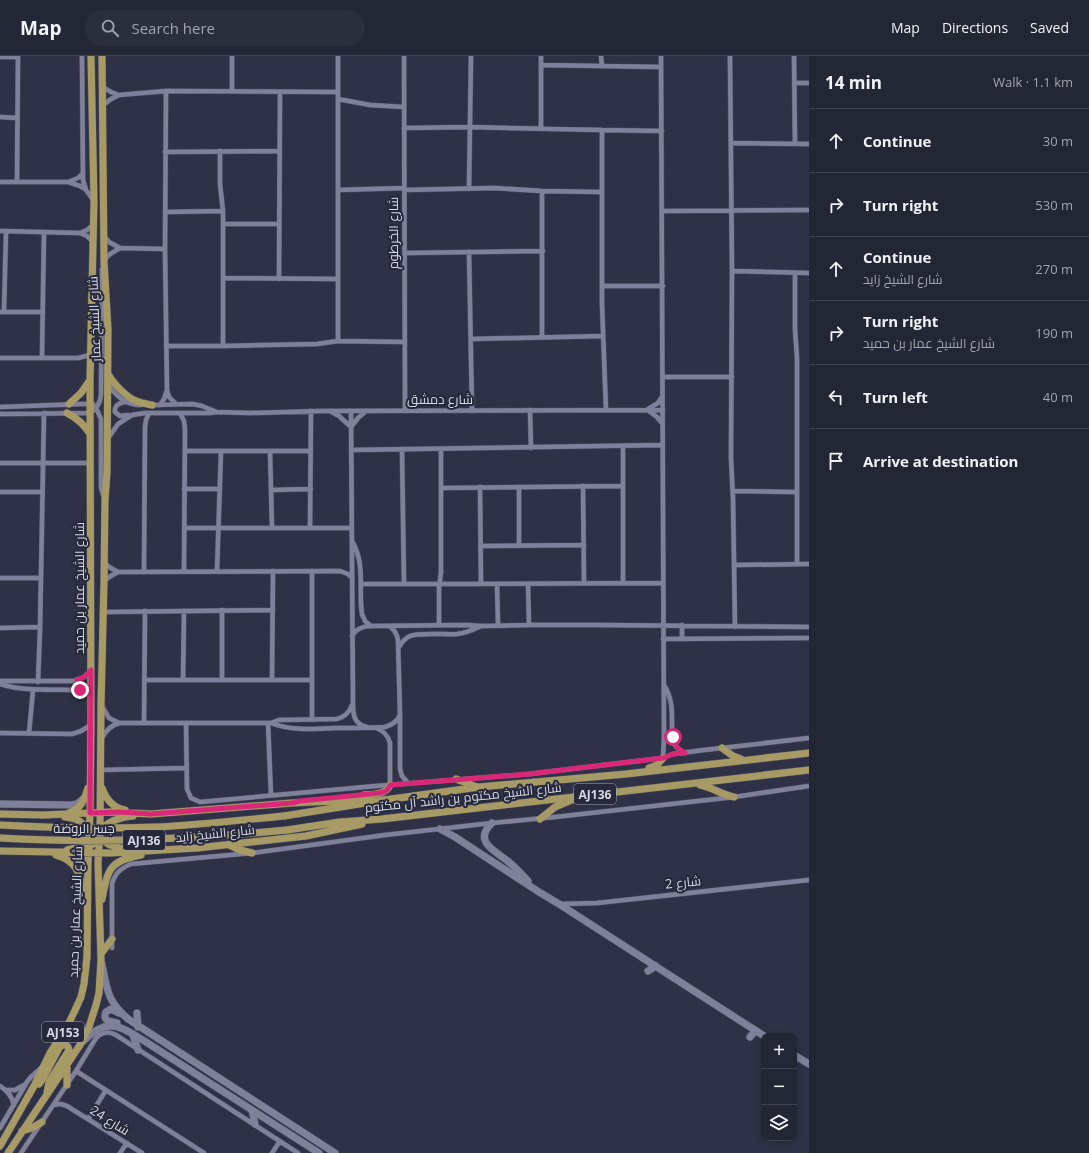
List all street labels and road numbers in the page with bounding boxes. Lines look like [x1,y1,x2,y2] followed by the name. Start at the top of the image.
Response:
[384,197,403,269] street label: شارع الخرطوم
[84,276,105,363] street label: شارع الشيخ عمار
[407,390,473,408] street label: شارع دمشق
[70,522,88,654] street label: شارع الشيخ عمار بن حميد
[364,778,562,817] street label: شارع الشيخ مكتوم بن راشد آل مكتوم
[574,784,616,804] road number: AJ136
[53,819,115,837] street label: جسر الروضة
[175,820,255,846] street label: شارع الشيخ زايد
[123,830,165,850] road number: AJ136
[64,846,86,978] street label: شارع الشيخ عمار بن حميد
[664,871,702,893] street label: شارع 2
[42,1022,84,1042] road number: AJ153
[87,1101,133,1139] street label: شارع 24

